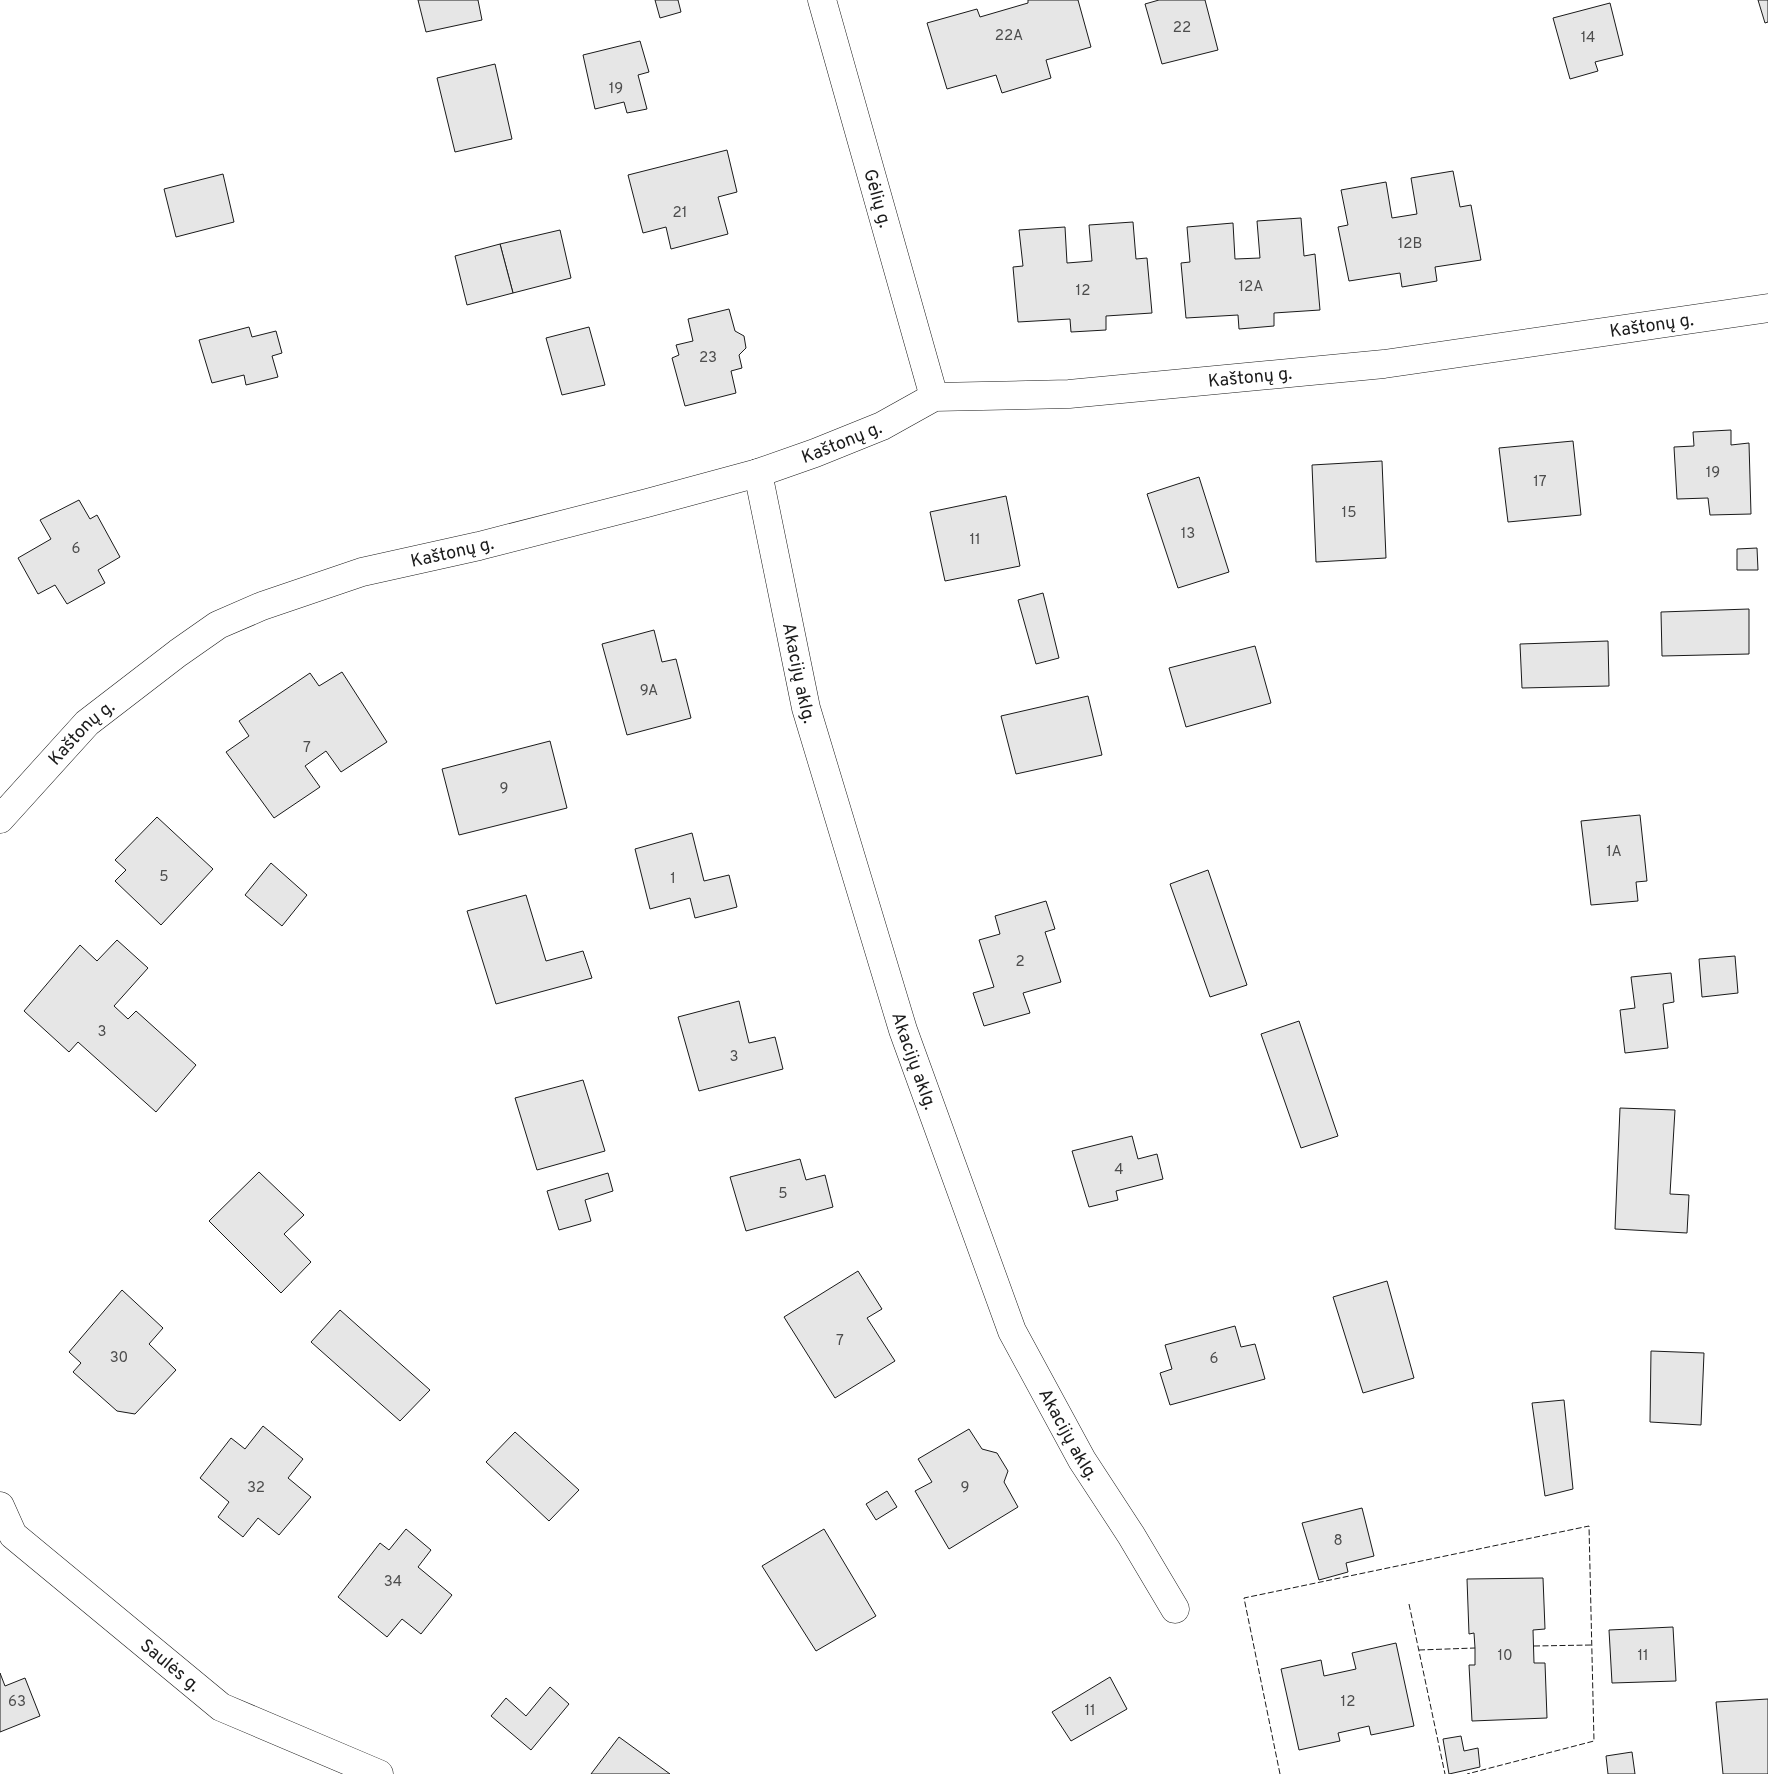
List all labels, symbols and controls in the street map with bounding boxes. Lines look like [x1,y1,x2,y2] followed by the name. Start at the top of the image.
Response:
[1173,19,1191,38] house number: 22
[995,27,1023,46] house number: 22A
[1581,29,1595,48] house number: 14
[609,80,623,99] house number: 19
[857,167,896,231] street label: Gėlių g.
[673,204,687,223] house number: 21
[1398,235,1422,254] house number: 12B
[1239,278,1263,297] house number: 12A
[1076,282,1090,301] house number: 12
[1608,309,1695,344] street label: Kaštonų g.
[699,349,717,368] house number: 23
[1207,363,1293,394] street label: Kaštonų g.
[799,417,886,470] street label: Kaštonų g.
[1706,464,1720,483] house number: 19
[1533,473,1547,492] house number: 17
[1342,504,1356,523] house number: 15
[1181,525,1195,544] house number: 13
[969,531,981,550] house number: 11
[409,533,496,574] street label: Kaštonų g.
[72,540,81,559] house number: 6
[776,621,820,726] street label: Akacijų aklg.
[640,682,658,701] house number: 9A
[44,696,120,771] street label: Kaštonų g.
[303,739,311,758] house number: 7
[500,780,508,799] house number: 9
[1606,843,1622,862] house number: 1A
[159,868,169,887] house number: 5
[670,870,676,889] house number: 1
[1015,953,1025,972] house number: 2
[885,1010,941,1113] street label: Akacijų aklg.
[97,1023,107,1042] house number: 3
[729,1048,739,1067] house number: 3
[1114,1161,1124,1180] house number: 4
[778,1185,788,1204] house number: 5
[836,1332,844,1351] house number: 7
[110,1349,128,1368] house number: 30
[1210,1350,1219,1369] house number: 6
[1032,1385,1102,1486] street label: Akacijų aklg.
[247,1479,265,1498] house number: 32
[961,1479,969,1498] house number: 9
[1333,1532,1343,1551] house number: 8
[384,1573,402,1592] house number: 34
[135,1635,204,1698] street label: Saulės g.
[1497,1647,1513,1666] house number: 10
[1637,1647,1649,1666] house number: 11
[8,1693,26,1712] house number: 63
[1341,1693,1355,1712] house number: 12
[1084,1702,1096,1721] house number: 11

